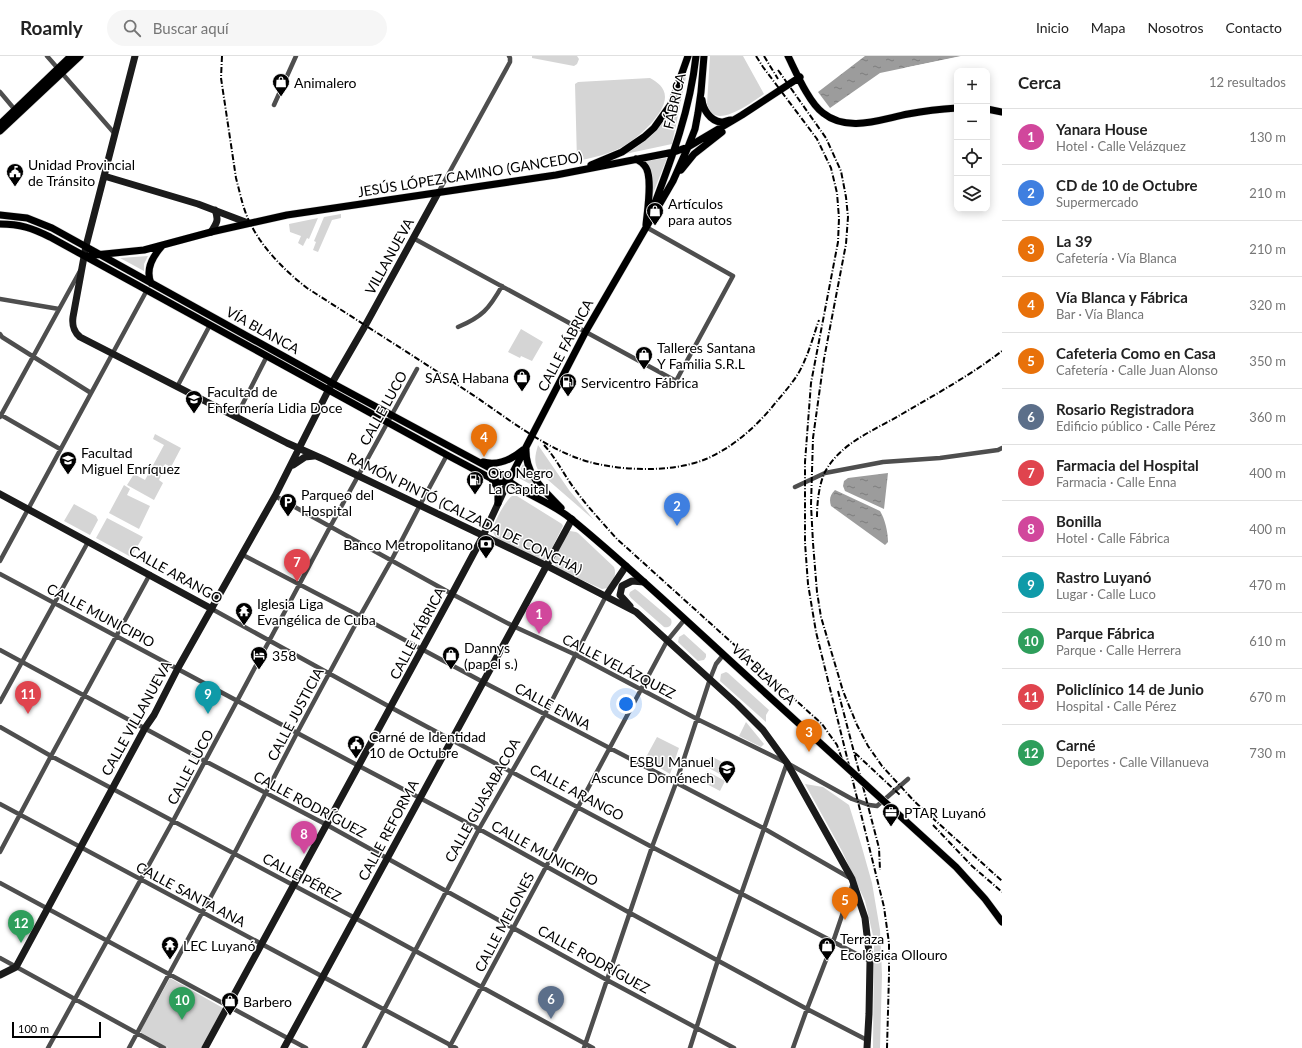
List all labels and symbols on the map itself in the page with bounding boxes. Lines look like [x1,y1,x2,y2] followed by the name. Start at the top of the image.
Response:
[659,71,689,131] street label: FÁBRICA
[271,72,291,97] shop icon: Animalero
[294,74,357,91] place label: Animalero
[356,148,584,200] street label: JESÚS LÓPEZ CAMINO (GANCEDO)
[28,156,135,189] place label: Unidad Provincial de Tránsito
[5,162,25,187] public building icon: Unidad Provincial de Tránsito
[668,195,732,228] place label: Artículos para autos
[645,201,665,226] shop icon: Artículos para autos
[361,214,417,297] street label: VILLANUEVA
[534,296,597,394] street label: CALLE FÁBRICA
[223,303,303,357] street label: VÍA BLANCA
[657,339,755,372] place label: Talleres Santana Y Familia S.R.L
[634,345,654,370] shop icon: Talleres Santana Y Familia S.R.L
[512,367,532,392] shop icon: SASA Habana
[356,368,410,448] street label: CALLE LUCO
[425,369,509,386] place label: SASA Habana
[558,372,578,397] fuel station icon: Servicentro Fábrica
[581,374,699,391] place label: Servicentro Fábrica
[207,383,342,416] place label: Facultad de Enfermería Lidia Doce
[184,389,204,414] school or university icon: Facultad de Enfermería Lidia Doce
[471,424,497,457] pin: 4
[81,444,180,477] place label: Facultad Miguel Enríquez
[345,449,585,578] street label: RAMÓN PINTÓ (CALZADA DE CONCHA)
[58,450,78,475] school or university icon: Facultad Miguel Enríquez
[488,464,553,497] place label: Oro Negro La Capital
[465,470,485,495] fuel station icon: Oro Negro La Capital
[301,486,374,519] place label: Parqueo del Hospital
[278,492,298,517] parking icon: Parqueo del Hospital
[664,493,690,526] pin: 2
[476,534,496,559] bank icon: Banco Metropolitano
[343,536,473,553] place label: Banco Metropolitano
[126,541,226,607] street label: CALLE ARANGO
[284,549,310,582] pin: 7
[44,579,158,651] street label: CALLE MUNICIPIO
[386,584,449,682] street label: CALLE FÁBRICA
[257,595,376,628] place label: Iglesia Liga Evangélica de Cuba
[234,601,254,626] temple icon: Iglesia Liga Evangélica de Cuba
[526,601,552,634] pin: 1
[560,630,678,702] street label: CALLE VELÁZQUEZ
[464,639,518,672] place label: Dannys (papel s.)
[728,640,800,708] street label: VÍA BLANCA
[249,645,269,670] hotel icon: 358
[441,645,461,670] shop icon: Dannys (papel s.)
[272,647,296,664] place label: 358
[97,657,175,778] street label: CALLE VILLANUEVA
[263,664,327,764] street label: CALLE JUSTICIA
[512,679,594,733] street label: CALLE ENNA
[15,681,41,714] pin: 11
[195,681,221,714] pin: 9
[616,694,636,714] your location
[796,719,822,752] pin: 3
[163,727,217,807] street label: CALLE LUCO
[369,728,486,761] place label: Carné de Identidad 10 de Octubre
[346,734,366,759] public building icon: Carné de Identidad 10 de Octubre
[441,735,523,865] street label: CALLE GUASABACOA
[592,753,714,786] place label: ESBU Manuel Ascunce Doménech
[717,759,737,784] school or university icon: ESBU Manuel Ascunce Doménech
[527,760,627,824] street label: CALLE ARANGO
[251,767,369,841] street label: CALLE RODRÍGUEZ
[354,776,422,883] street label: CALLE REFORMA
[881,802,901,827] office icon: PTAR Luyanó
[904,804,986,821] place label: PTAR Luyanó
[489,817,601,889] street label: CALLE MUNICIPIO
[291,821,317,854] pin: 8
[260,849,344,905] street label: CALLE PÉREZ
[133,858,249,930] street label: CALLE SANTA ANA
[471,869,537,975] street label: CALLE MELONES
[832,887,858,920] pin: 5
[8,910,34,943] pin: 12
[535,921,653,997] street label: CALLE RODRÍGUEZ
[840,930,948,963] place label: Terraza Ecológica Ollouro
[160,935,180,960] temple icon: LEC Luyanó
[817,936,837,961] shop icon: Terraza Ecológica Ollouro
[183,937,255,954] place label: LEC Luyanó
[538,986,564,1019] pin: 6
[169,987,195,1020] pin: 10
[220,991,240,1016] shop icon: Barbero
[243,993,292,1010] place label: Barbero
[12,1020,101,1039] scale bar

